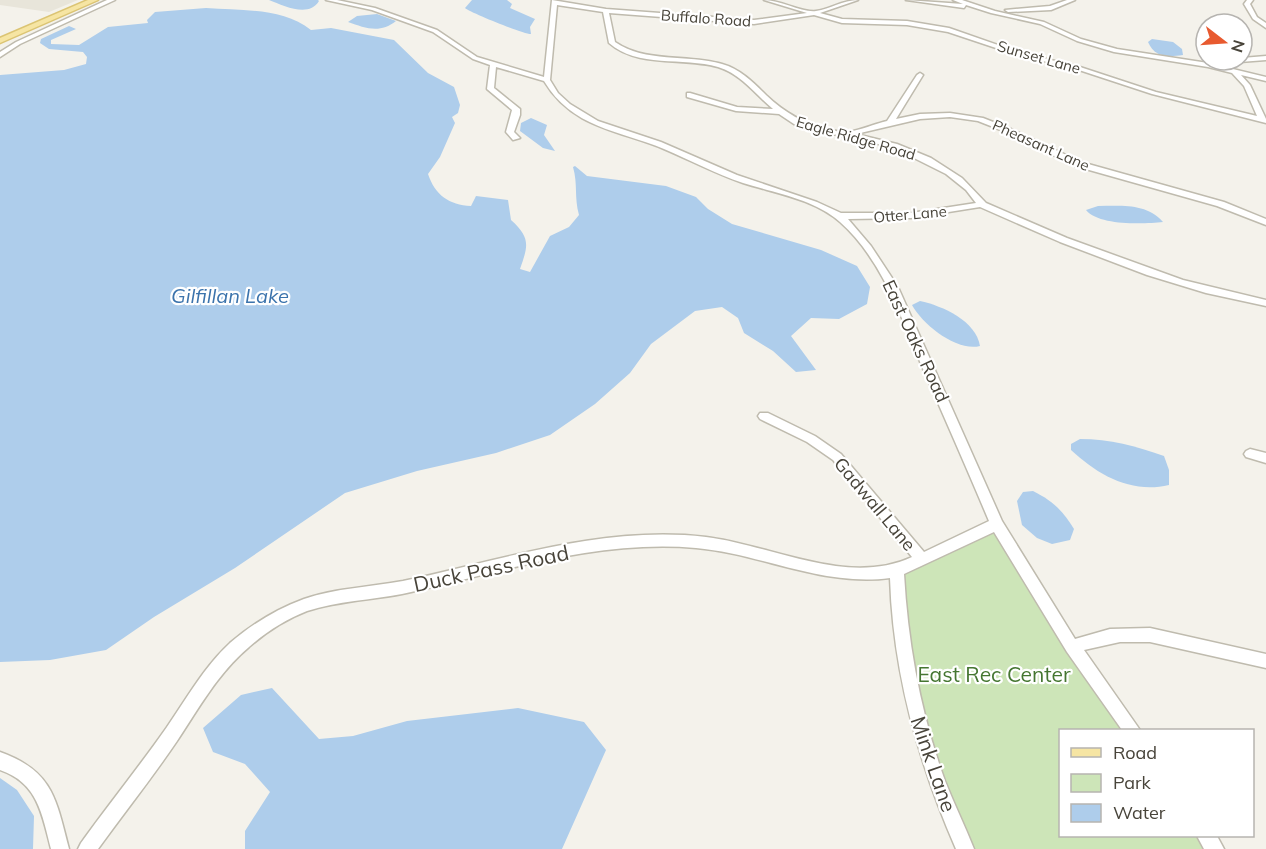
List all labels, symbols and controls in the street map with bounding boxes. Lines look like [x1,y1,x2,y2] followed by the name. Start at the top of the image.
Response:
[660,5,752,31] street label: Buffalo Road
[1194,12,1254,72] north arrow
[995,36,1083,78] street label: Sunset Lane
[1227,38,1250,55] text: N
[794,112,918,164] street label: Eagle Ridge Road
[990,115,1092,175] street label: Pheasant Lane
[873,201,947,227] street label: Otter Lane
[878,276,954,406] street label: East Oaks Road
[171,283,289,308] water label: Gilfillan Lake
[829,452,921,556] street label: Gadwall Lane
[411,539,571,597] street label: Duck Pass Road
[917,661,1071,687] park label: East Rec Center
[906,713,962,815] street label: Mink Lane
[1059,729,1254,837] legend
[1113,741,1157,764] text: Road
[1113,771,1152,794] text: Park
[1113,801,1166,824] text: Water

